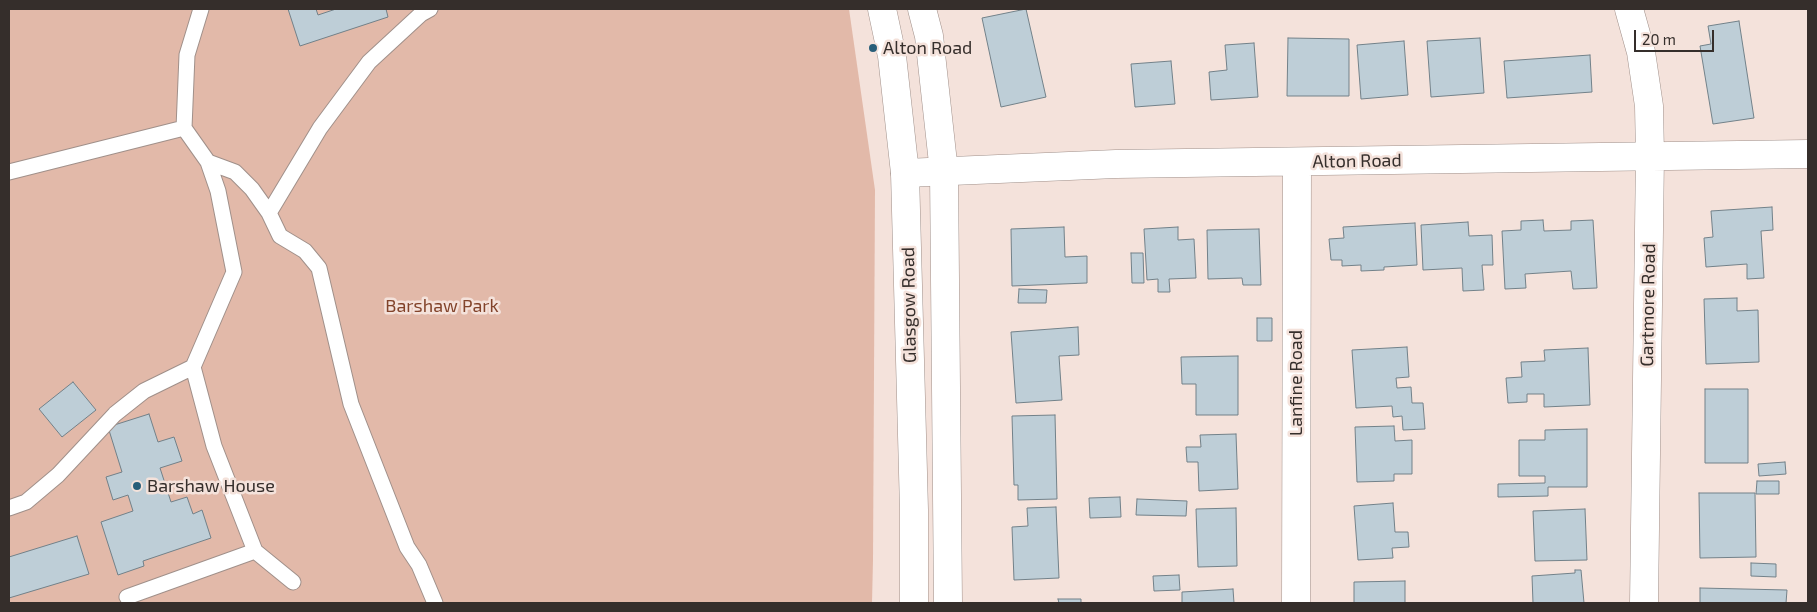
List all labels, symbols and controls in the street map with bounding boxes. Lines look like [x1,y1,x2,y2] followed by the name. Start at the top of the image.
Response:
[1637,20,1717,52] scale bar
[1642,30,1676,48] text: 20 m
[883,37,972,59] place label: Alton Road
[867,42,879,54] marker: Alton Road
[1312,149,1402,173] street label: Alton Road
[1636,243,1660,367] street label: Gartmore Road
[897,247,921,363] street label: Glasgow Road
[385,295,499,317] park label: Barshaw Park
[1285,330,1307,436] street label: Lanfine Road
[147,475,275,497] place label: Barshaw House
[131,480,143,492] marker: Barshaw House

